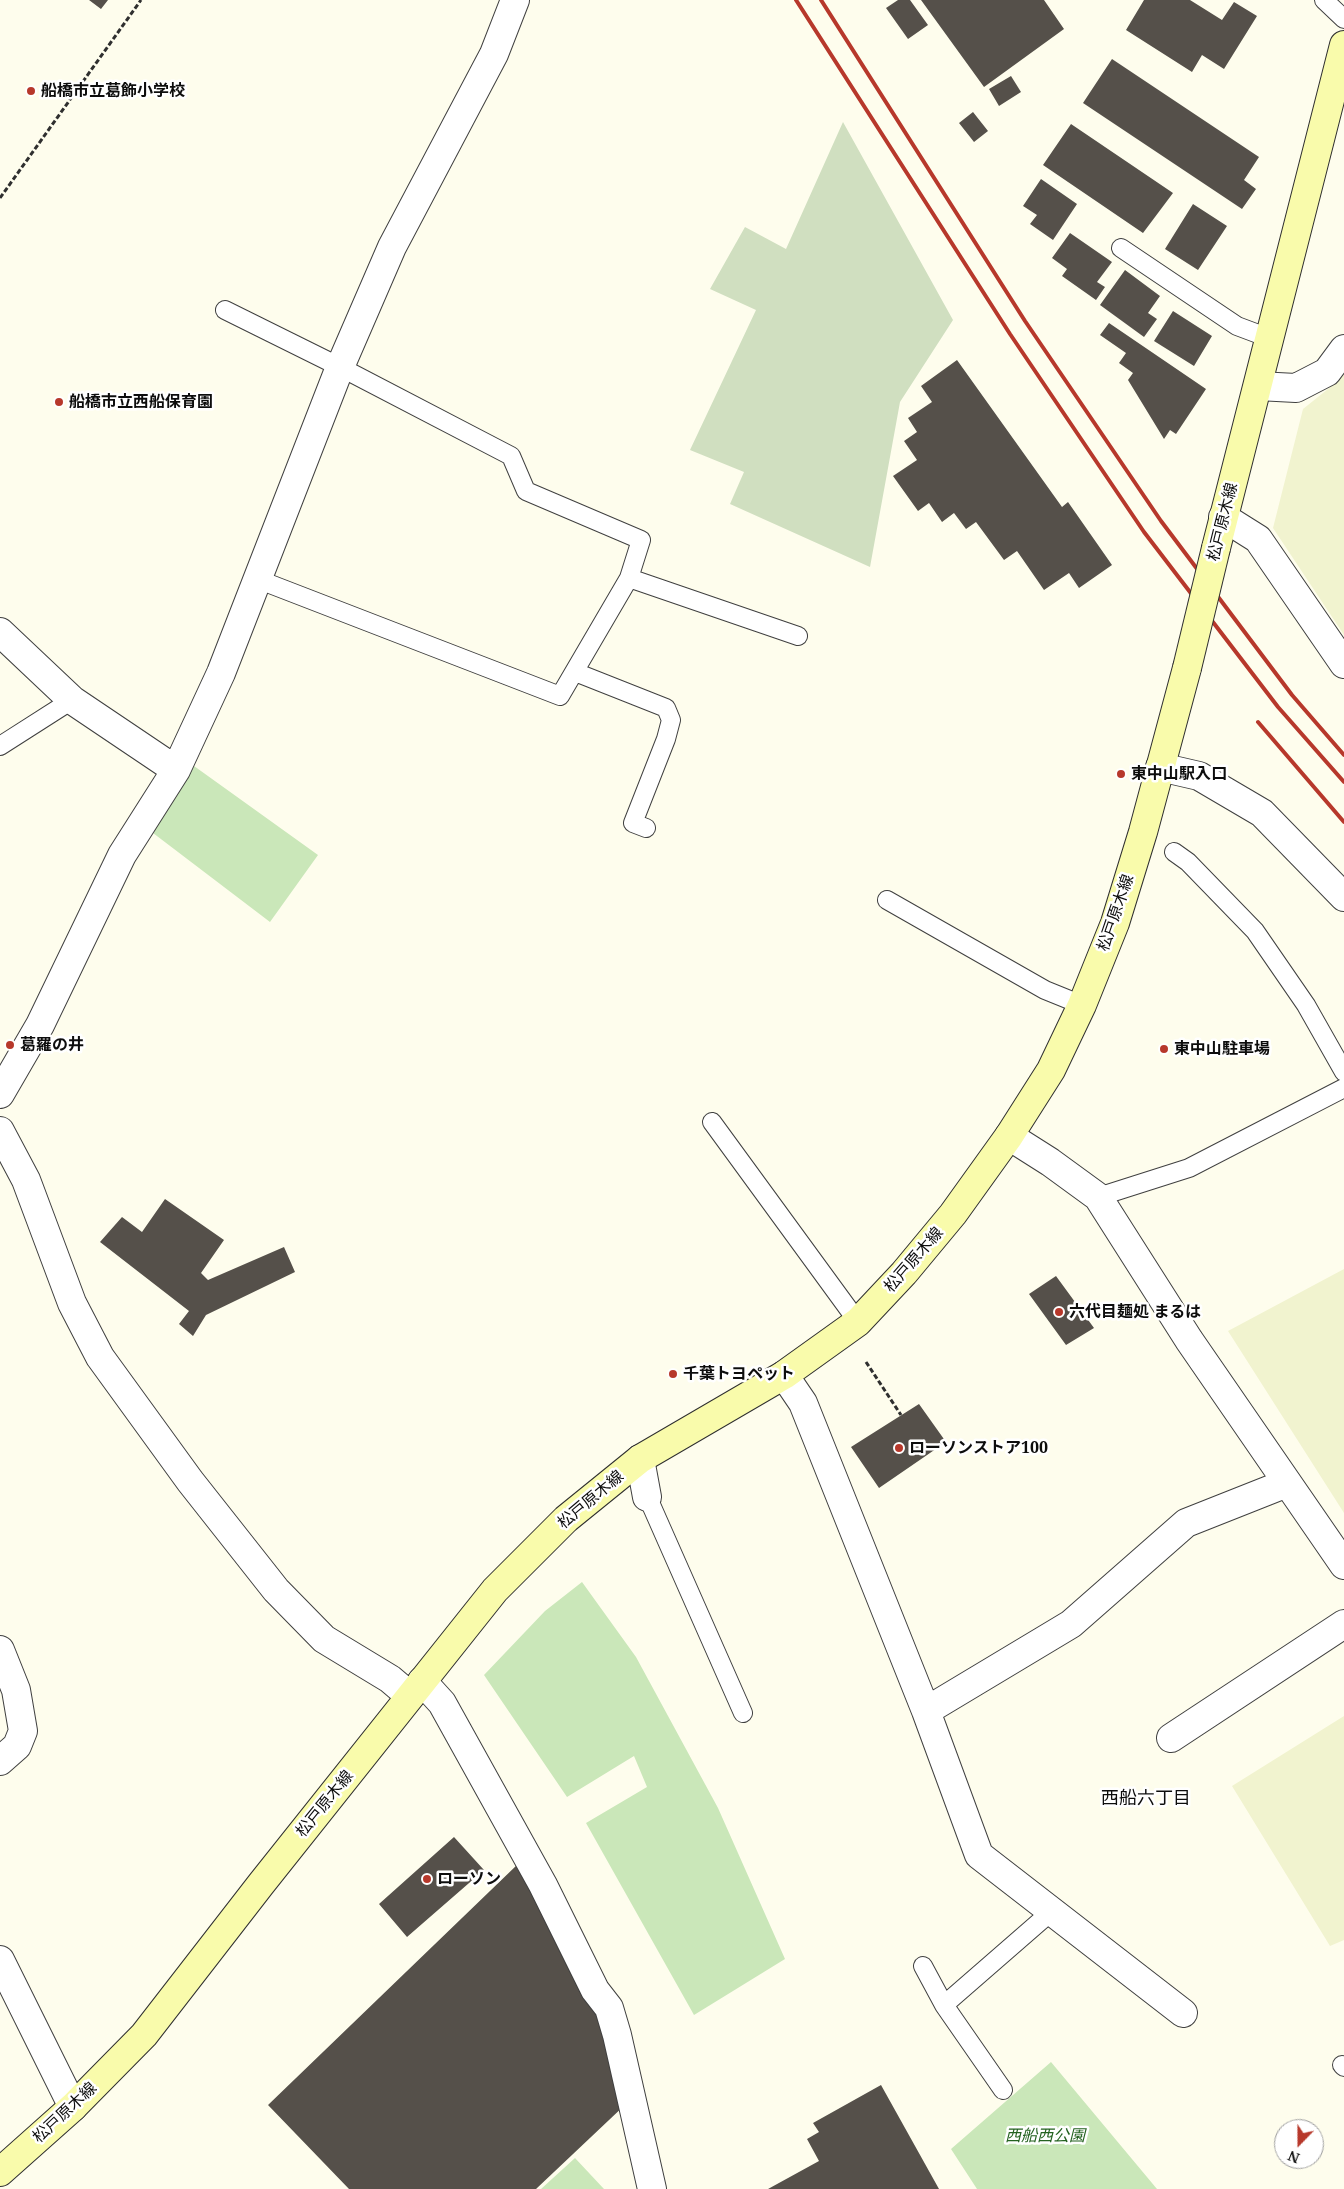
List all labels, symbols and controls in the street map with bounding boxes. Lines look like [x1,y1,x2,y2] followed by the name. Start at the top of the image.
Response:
[41,81,185,101] place label: 船橋市立葛飾小学校
[25,85,37,97] marker: 船橋市立葛飾小学校
[69,392,213,412] place label: 船橋市立西船保育園
[53,396,65,408] marker: 船橋市立西船保育園
[1204,481,1242,563] street label: 松戸原木線
[1131,764,1227,784] place label: 東中山駅入口
[1115,768,1127,780] marker: 東中山駅入口
[1094,872,1138,954] street label: 松戸原木線
[20,1035,84,1055] place label: 葛羅の井
[4,1039,16,1051] marker: 葛羅の井
[1174,1039,1270,1059] place label: 東中山駐車場
[1158,1043,1170,1055] marker: 東中山駐車場
[881,1224,947,1296] street label: 松戸原木線
[1069,1302,1201,1322] place label: 六代目麺処 まるは
[1053,1306,1065,1318] marker: 六代目麺処 まるは
[683,1364,795,1384] place label: 千葉トヨペット
[667,1368,679,1380] marker: 千葉トヨペット
[909,1438,1048,1458] place label: ローソンストア100
[893,1442,905,1454] marker: ローソンストア100
[554,1467,628,1533] street label: 松戸原木線
[292,1767,358,1841] street label: 松戸原木線
[1101,1788,1191,1810] district label: 西船六丁目
[437,1869,501,1889] place label: ローソン
[421,1873,433,1885] marker: ローソン
[29,2079,101,2147] street label: 松戸原木線
[1274,2119,1324,2169] north arrow
[1005,2126,1085,2146] park label: 西船西公園
[1285,2147,1302,2168] text: N

